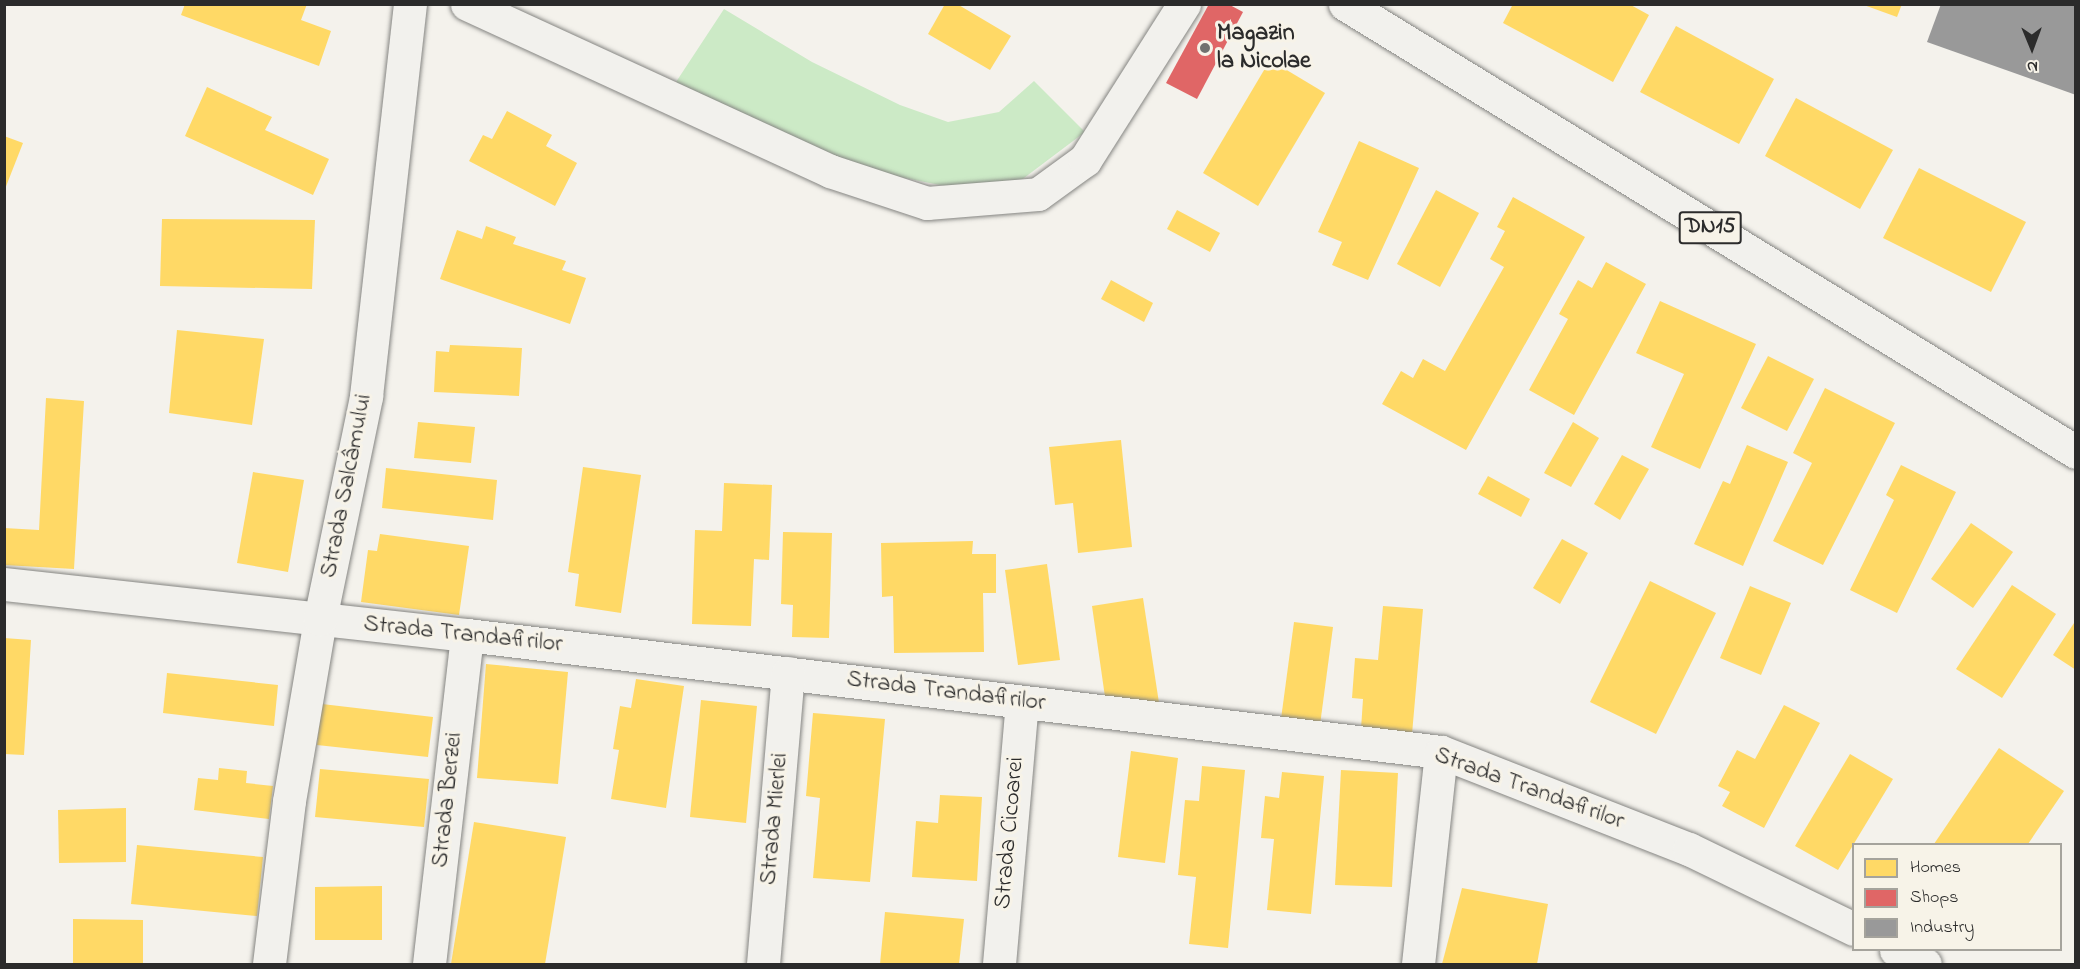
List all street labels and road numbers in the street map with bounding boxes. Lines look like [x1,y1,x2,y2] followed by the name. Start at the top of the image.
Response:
[1678,209,1742,247] road number: DN15
[315,392,379,580] street label: Strada Salcâmului
[362,610,564,660] street label: Strada Trandafirilor
[845,666,1047,718] street label: Strada Trandafirilor
[427,731,469,869] street label: Strada Berzei
[1430,741,1628,837] street label: Strada Trandafirilor
[755,752,795,886] street label: Strada Mierlei
[989,756,1031,910] street label: Strada Cicoarei

